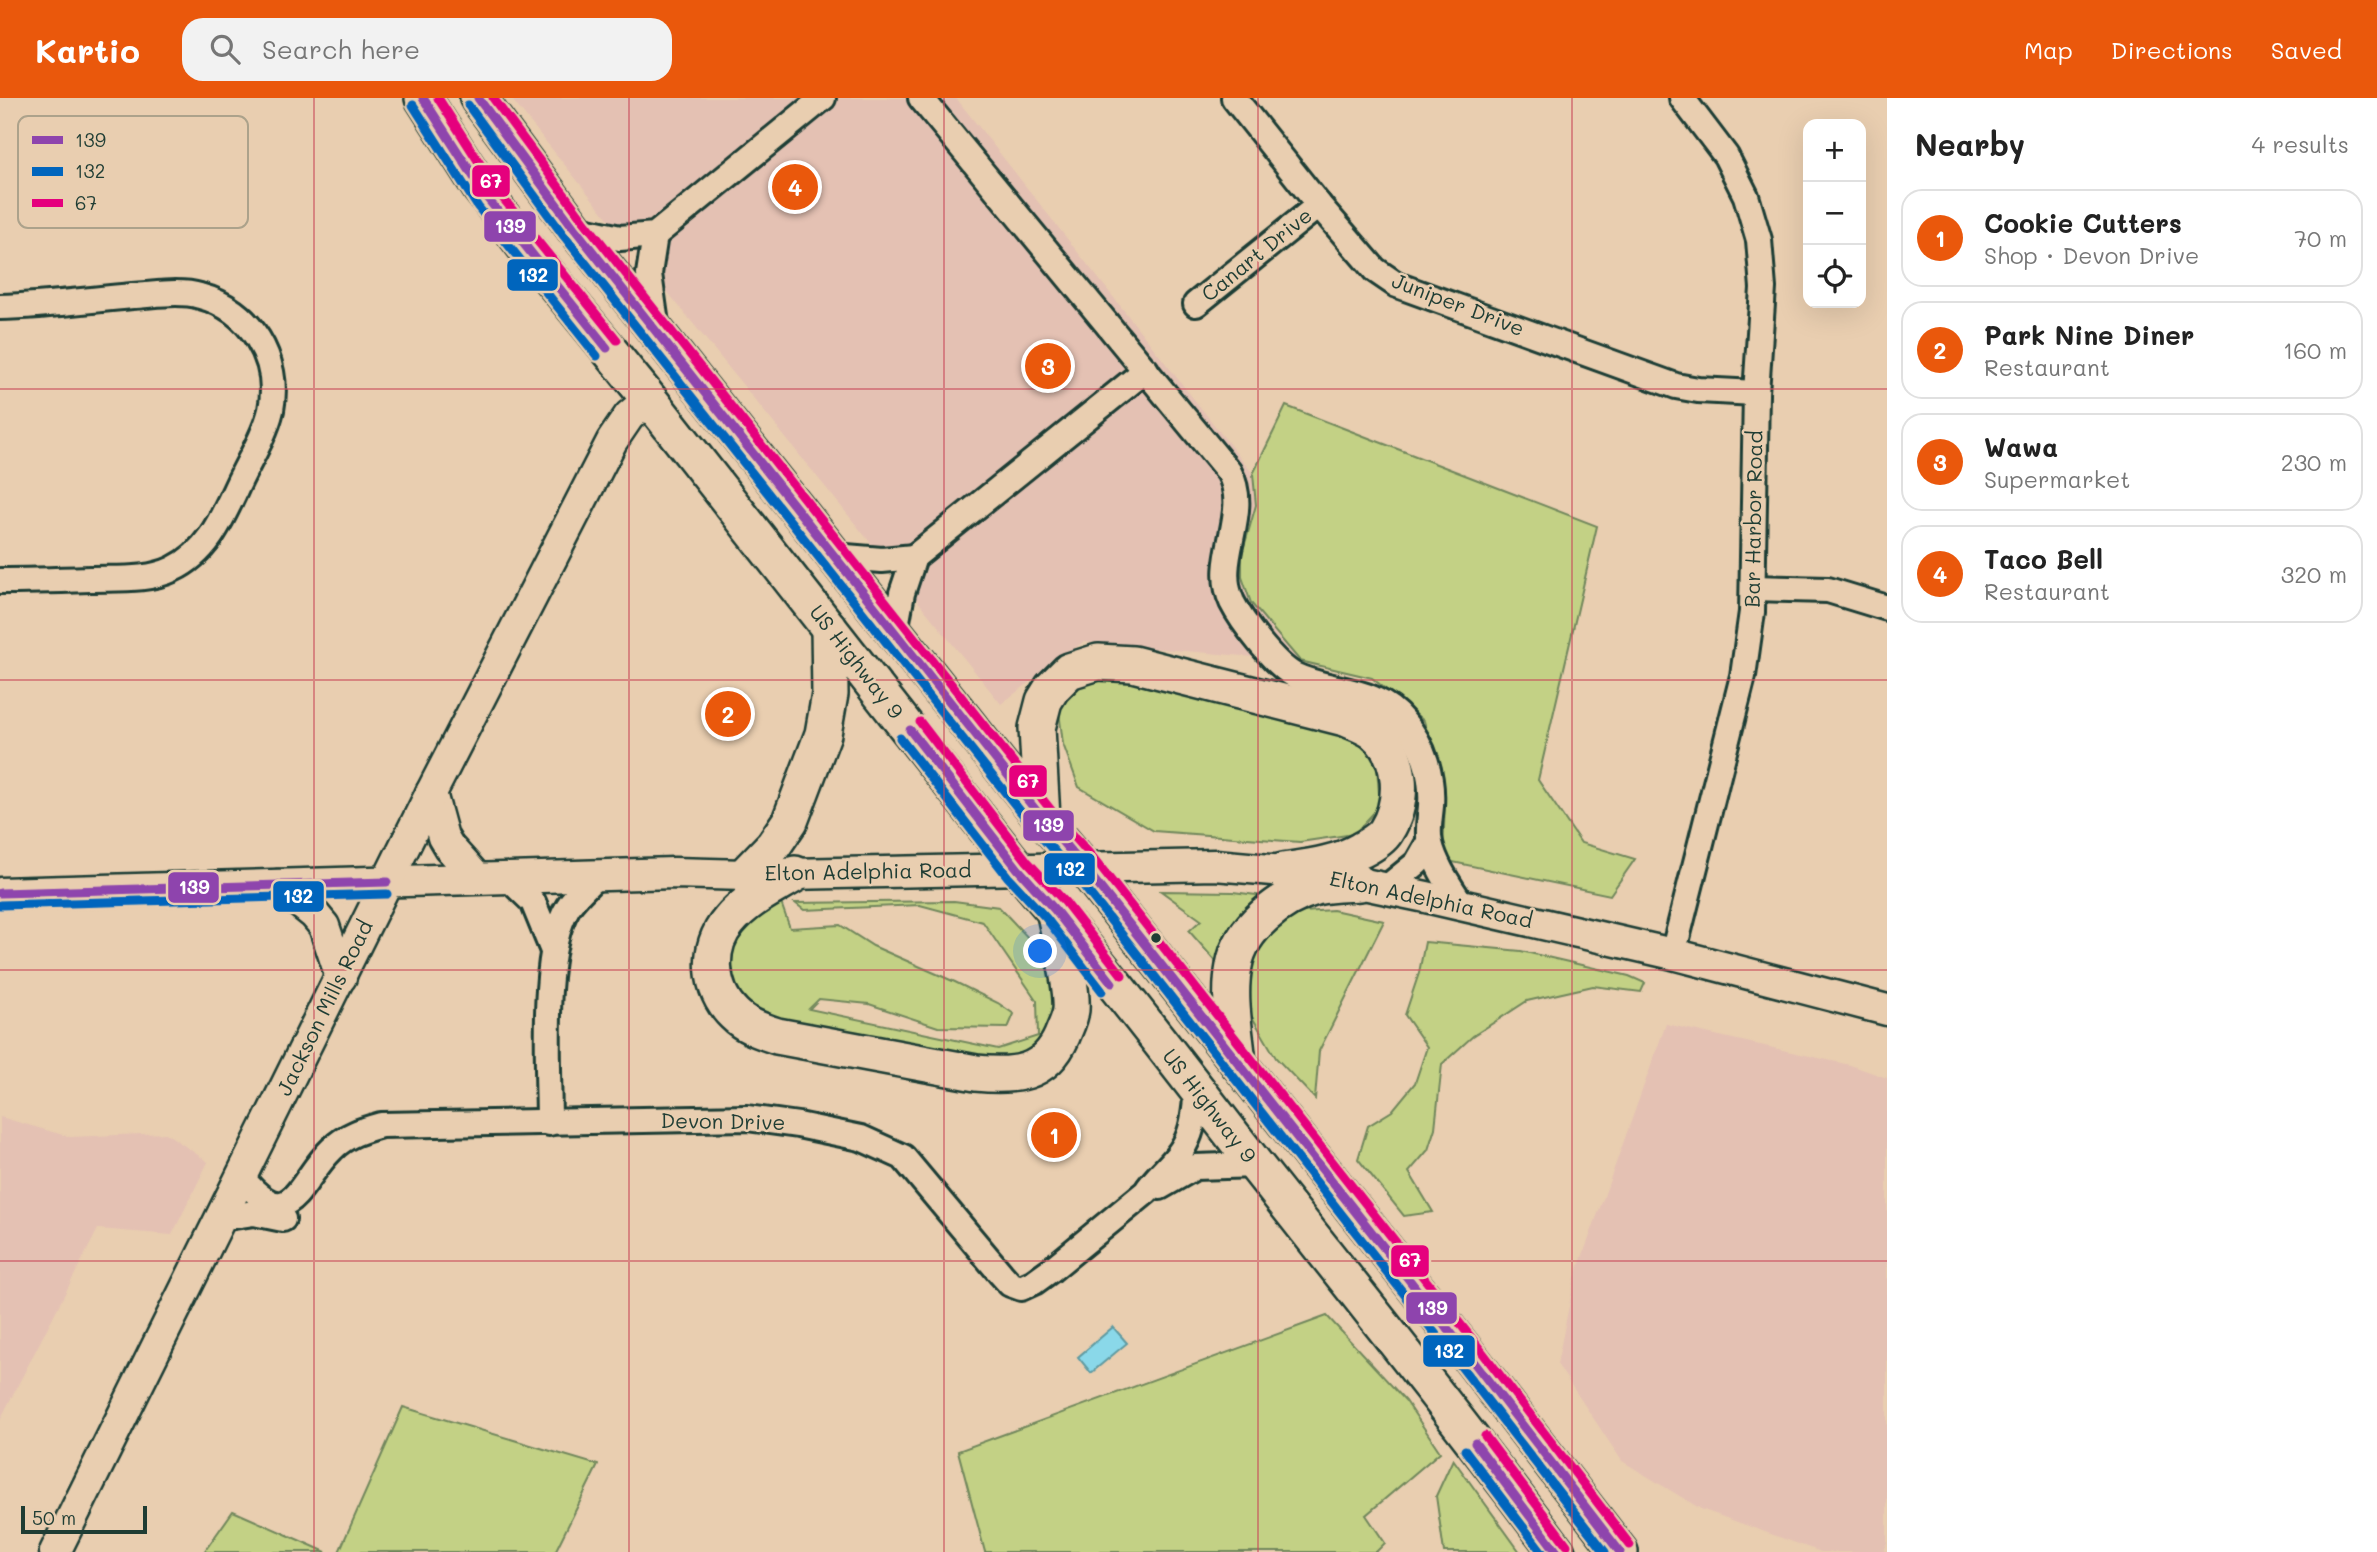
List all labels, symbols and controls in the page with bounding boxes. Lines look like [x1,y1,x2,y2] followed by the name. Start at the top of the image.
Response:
[182,18,672,81] search box
[35,28,140,71] text: Kartio
[206,30,244,68] icon: search
[262,32,420,66] text: Search here
[2024,34,2073,65] text: Map
[2111,34,2233,65] text: Directions
[2271,34,2342,65] text: Saved
[18,116,248,228] legend
[1803,119,1866,308] map controls
[1803,119,1866,182] button: +
[1915,124,2025,164] text: Nearby
[75,127,106,152] text: 139
[2252,129,2349,159] text: 4 results
[75,158,105,183] text: 132
[772,161,818,213] pin: 4
[471,164,511,198] line badge: 67
[480,168,502,193] text: 67
[1803,182,1866,245] button: −
[75,190,97,215] text: 67
[1195,201,1317,307] street label: Canart Drive
[1984,206,2182,240] text: Cookie Cutters
[483,210,537,243] line badge: 139
[494,213,526,238] text: 139
[1935,223,1945,253] text: 1
[2294,223,2347,253] text: 70 m
[1984,240,2199,270] text: Shop · Devon Drive
[1803,245,1866,308] button: locate
[506,258,559,292] line badge: 132
[518,262,548,287] text: 132
[1388,266,1529,341] street label: Juniper Drive
[1984,318,2194,352] text: Park Nine Diner
[1934,335,1946,365] text: 2
[2283,335,2347,365] text: 160 m
[1025,340,1071,392] pin: 3
[1984,352,2110,382] text: Restaurant
[1737,430,1768,608] street label: Bar Harbor Road
[1984,430,2058,464] text: Wawa
[1933,447,1947,477] text: 3
[2281,447,2347,477] text: 230 m
[1984,464,2130,494] text: Supermarket
[1984,542,2103,576] text: Taco Bell
[1933,559,1947,589] text: 4
[2281,559,2347,589] text: 320 m
[1984,576,2110,606] text: Restaurant
[804,599,910,724] street label: US Highway 9
[705,688,751,740] pin: 2
[1008,764,1048,798] line badge: 67
[1017,768,1039,793] text: 67
[1022,809,1075,842] line badge: 139
[1032,812,1064,837] text: 139
[1043,852,1096,886] line badge: 132
[764,855,972,886] street label: Elton Adelphia Road
[1055,856,1085,881] text: 132
[1327,864,1535,933] street label: Elton Adelphia Road
[167,871,220,904] line badge: 139
[178,874,210,899] text: 139
[272,880,325,913] line badge: 132
[283,883,313,908] text: 132
[269,915,378,1100] street label: Jackson Mills Road
[1149,931,1163,945] unlabelled marker
[1023,934,1057,968] your location
[1157,1043,1263,1168] street label: US Highway 9
[660,1106,786,1135] street label: Devon Drive
[1031,1109,1077,1161] pin: 1
[1390,1244,1430,1278] line badge: 67
[1399,1247,1421,1272] text: 67
[1405,1291,1458,1325] line badge: 139
[1416,1295,1448,1320] text: 139
[1422,1334,1476,1368] line badge: 132
[1434,1338,1464,1363] text: 132
[21,1503,147,1535] scale bar
[32,1505,76,1530] text: 50 m

